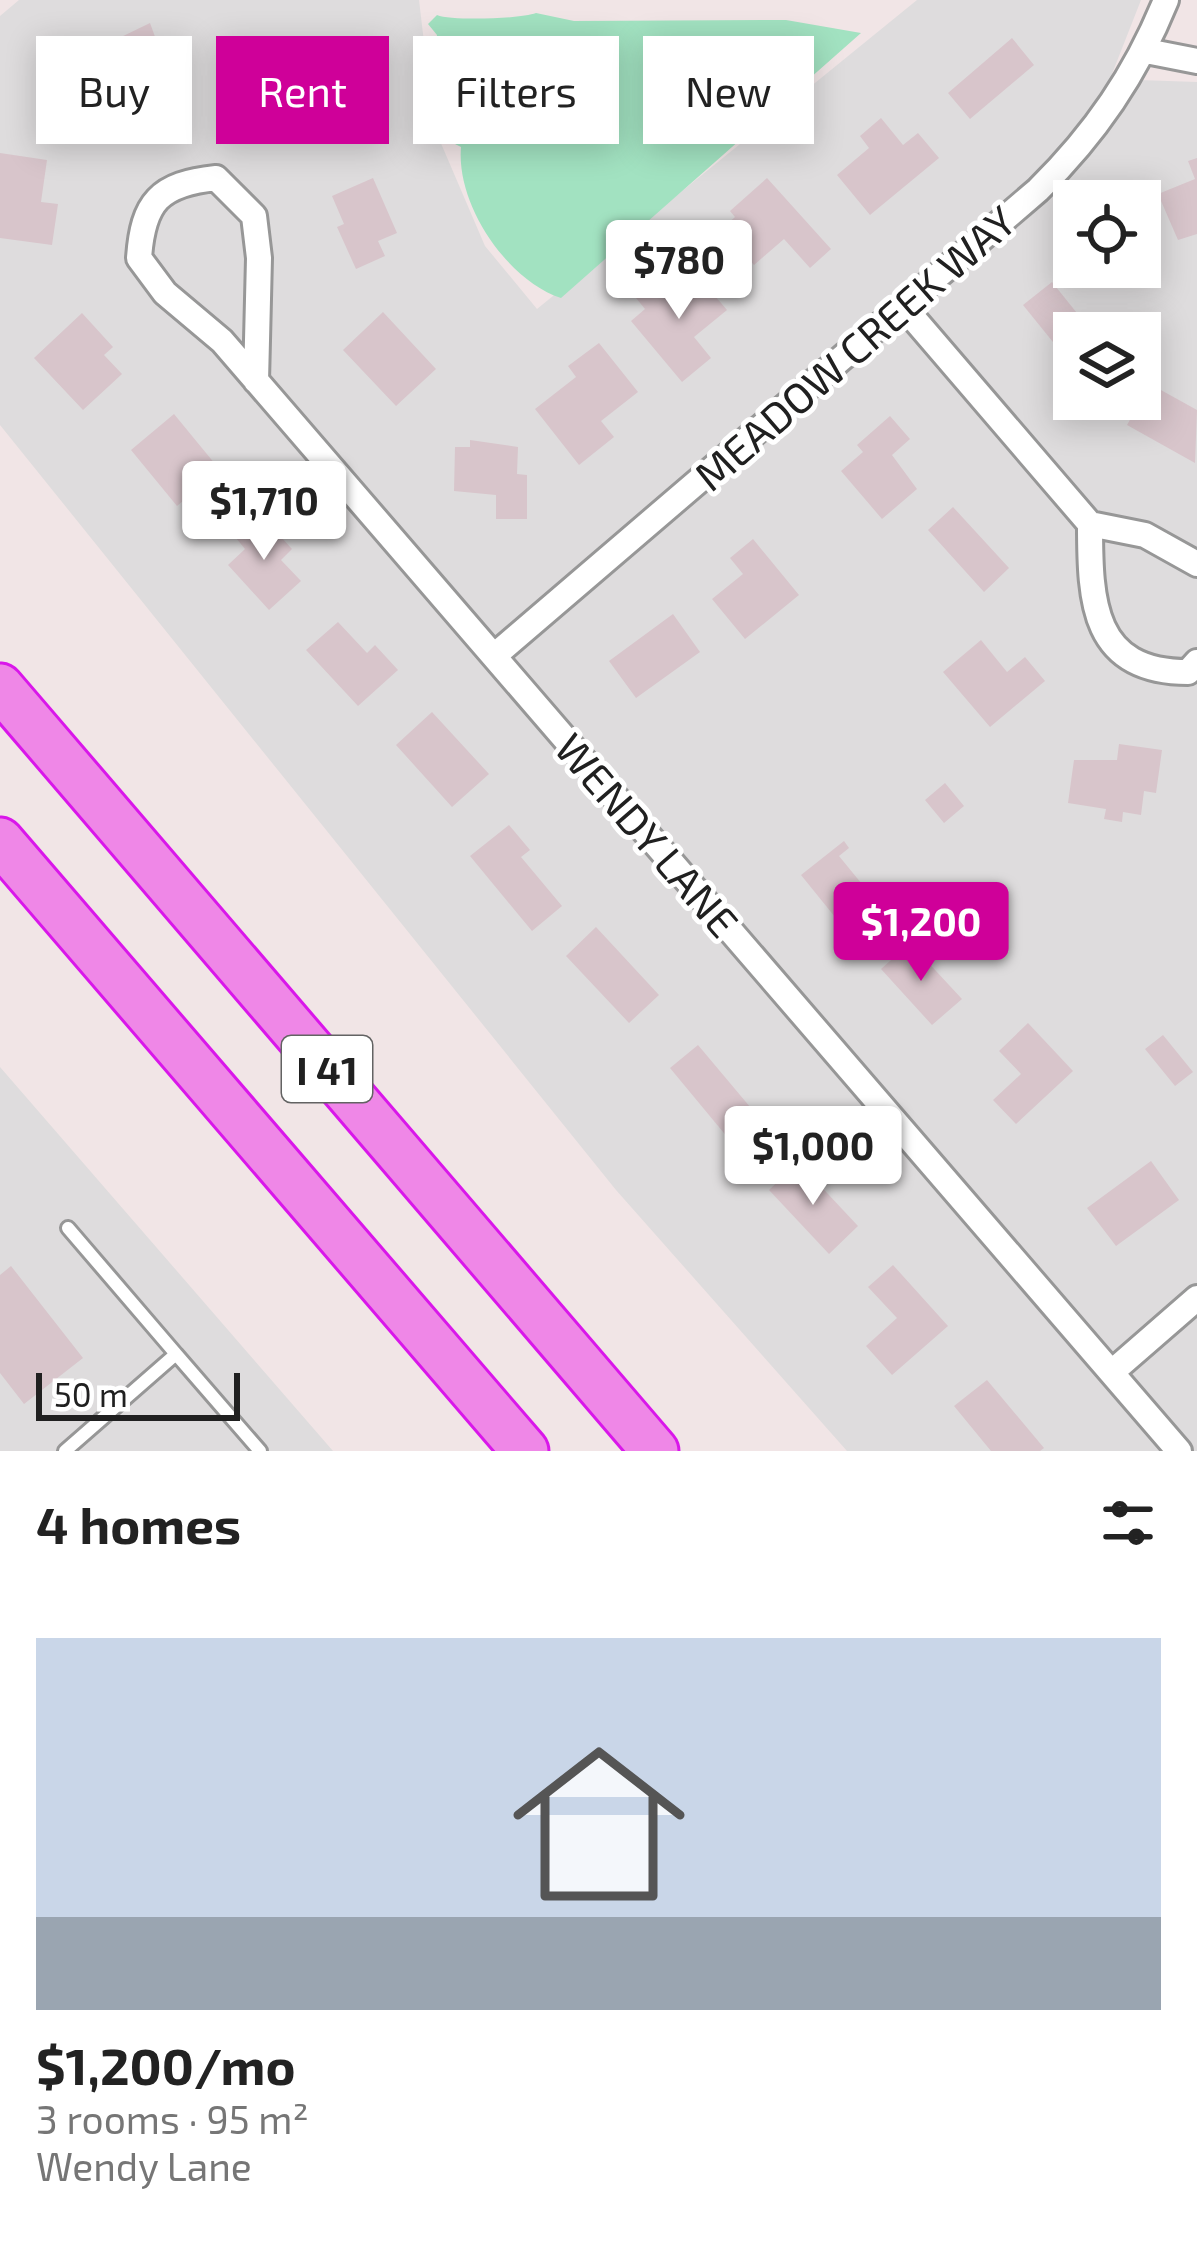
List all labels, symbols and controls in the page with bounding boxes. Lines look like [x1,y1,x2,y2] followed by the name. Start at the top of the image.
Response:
[36,36,192,144] chip: Buy
[216,36,389,144] chip: Rent
[413,36,619,144] chip: Filters
[643,36,814,144] chip: New
[1053,180,1161,420] map controls
[1053,180,1161,288] button: locate
[684,194,1024,500] street label: MEADOW CREEK WAY
[608,220,750,322] pin: $780
[633,235,725,282] text: $780
[1053,312,1161,420] button: layers
[166,461,362,563] pin: $1,710
[209,476,319,523] text: $1,710
[546,722,750,946] street label: WENDY LANE
[823,882,1019,984] pin: $1,200
[861,897,981,944] text: $1,200
[282,1036,372,1102] road number: I 41
[715,1106,911,1208] pin: $1,000
[752,1121,874,1168] text: $1,000
[36,1367,240,1420] scale bar
[54,1374,128,1414] text: 50 m
[1095,1490,1161,1556] icon: filters
[36,1493,241,1554] text: 4 homes
[491,1716,707,1932] icon: home
[36,2034,296,2095] text: $1,200/mo
[36,2095,309,2142] text: 3 rooms · 95 m²
[36,2142,252,2189] text: Wendy Lane

